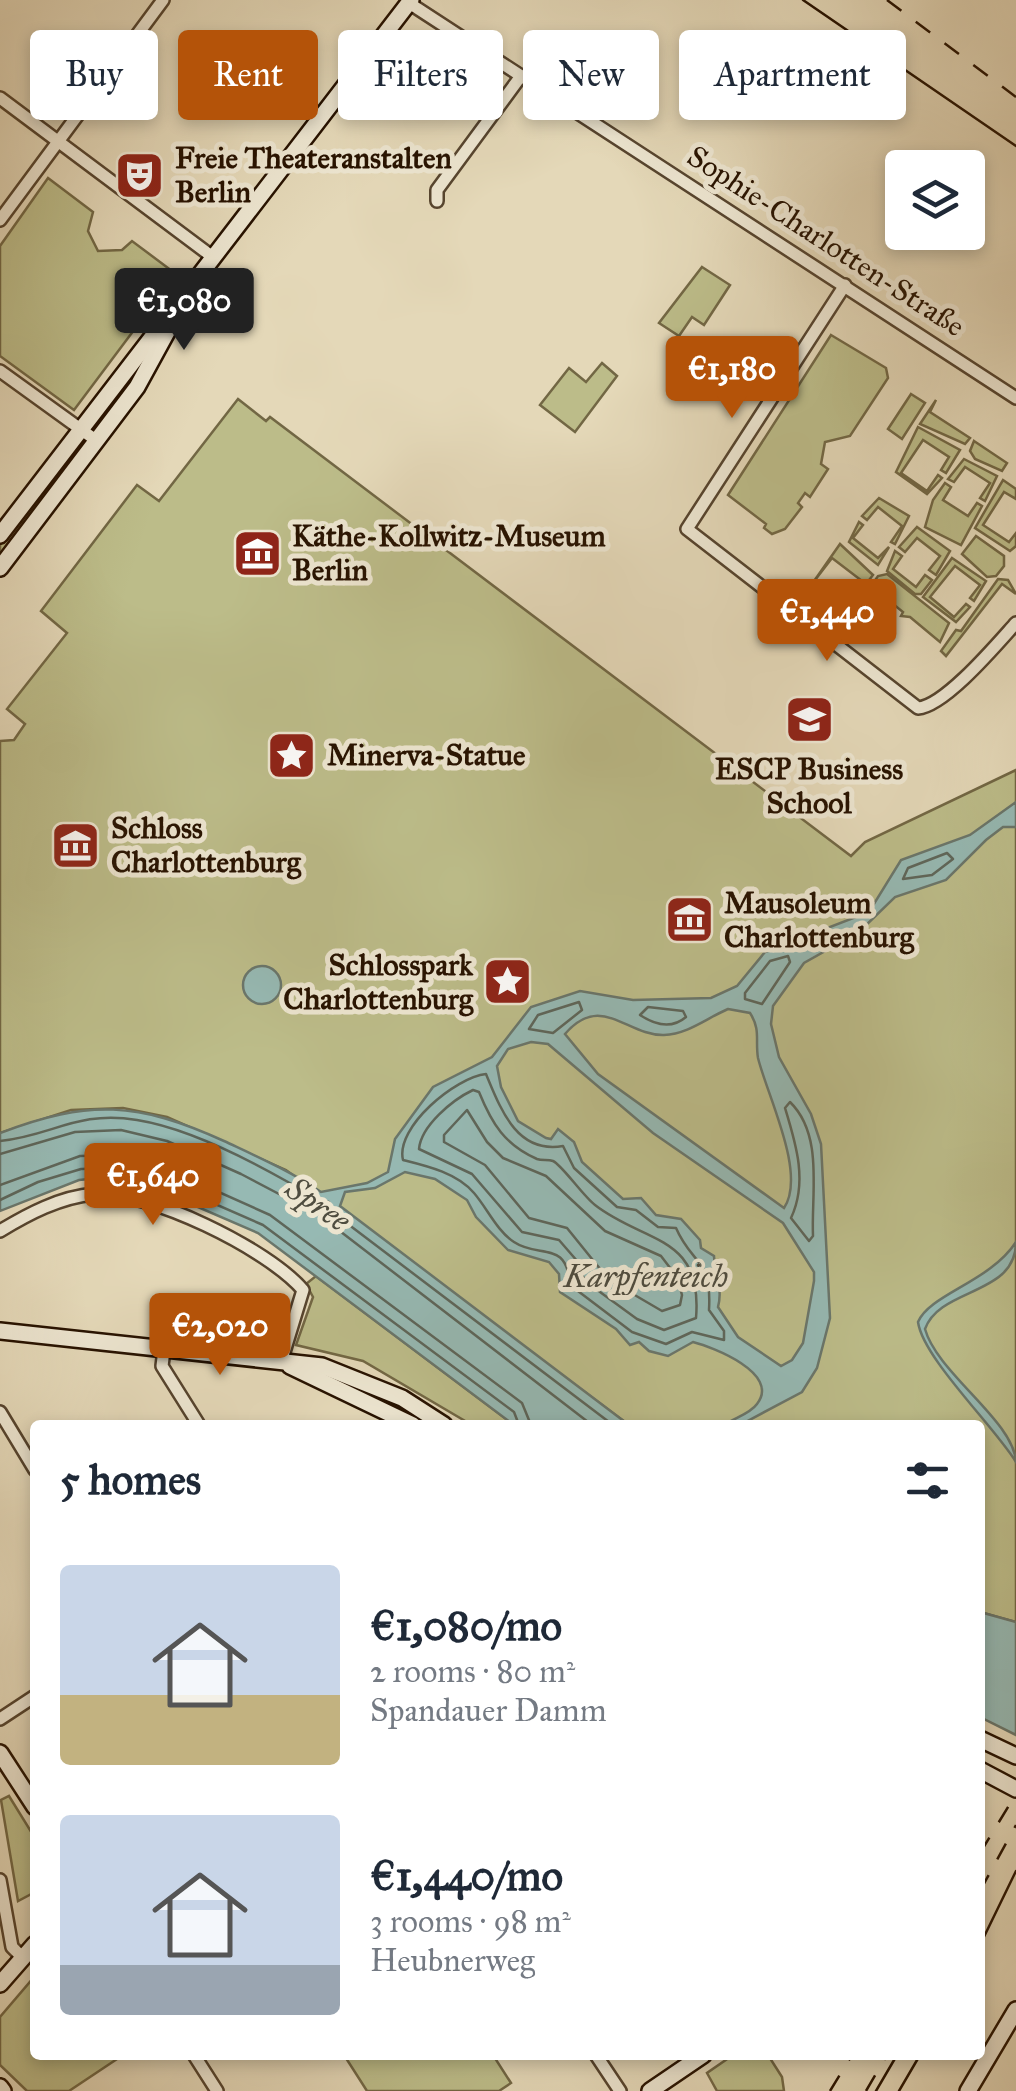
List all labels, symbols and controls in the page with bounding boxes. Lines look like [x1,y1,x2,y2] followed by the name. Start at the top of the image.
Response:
[30,30,158,120] chip: Buy
[178,30,318,120] chip: Rent
[338,30,503,120] chip: Filters
[523,30,659,120] chip: New
[679,30,906,120] chip: Apartment
[681,138,971,344] street label: Sophie-Charlotten-Straße
[175,140,452,210] place label: Freie Theateranstalten Berlin
[114,149,166,201] theatre icon: Freie Theateranstalten Berlin
[885,150,985,250] map controls
[885,150,985,250] button: layers
[103,268,265,353] pin: €1,080
[137,281,231,320] text: €1,080
[651,336,813,421] pin: €1,180
[688,349,776,388] text: €1,180
[292,518,607,588] place label: Käthe-Kollwitz-Museum Berlin
[231,527,283,579] museum icon: Käthe-Kollwitz-Museum Berlin
[746,579,908,664] pin: €1,440
[779,592,875,631] text: €1,440
[783,694,835,746] school or university icon: ESCP Business School
[266,729,318,781] place icon: Minerva-Statue
[327,737,526,773] place label: Minerva-Statue
[715,751,903,821] place label: ESCP Business School
[111,810,302,880] place label: Schloss Charlottenburg
[50,819,102,871] museum icon: Schloss Charlottenburg
[724,885,915,955] place label: Mausoleum Charlottenburg
[663,894,715,946] museum icon: Mausoleum Charlottenburg
[283,947,474,1017] place label: Schlosspark Charlottenburg
[482,956,534,1008] place icon: Schlosspark Charlottenburg
[72,1143,234,1228] pin: €1,640
[106,1156,200,1195] text: €1,640
[277,1168,358,1241] water label: Spree
[562,1257,728,1296] water label: Karpfenteich
[139,1293,301,1378] pin: €2,020
[171,1306,269,1345] text: €2,020
[900,1453,955,1508] icon: filters
[60,1454,201,1506] text: 5 homes
[370,1600,562,1652] text: €1,080/mo
[140,1605,260,1725] icon: home
[370,1652,575,1691] text: 2 rooms · 80 m²
[370,1691,607,1730] text: Spandauer Damm
[370,1850,563,1902] text: €1,440/mo
[140,1855,260,1975] icon: home
[370,1902,571,1941] text: 3 rooms · 98 m²
[370,1941,535,1980] text: Heubnerweg

